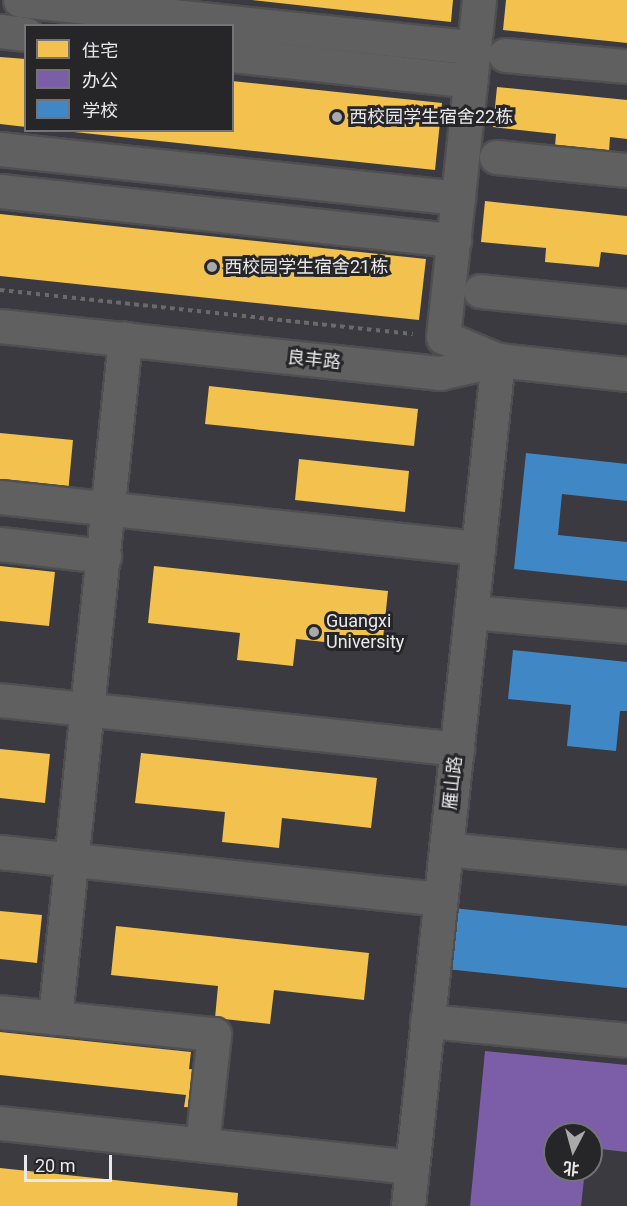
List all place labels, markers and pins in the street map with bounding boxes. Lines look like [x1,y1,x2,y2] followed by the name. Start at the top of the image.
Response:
[349,106,513,128] place label: 西校园学生宿舍22栋
[330,110,344,124] marker: 西校园学生宿舍22栋
[224,256,388,278] place label: 西校园学生宿舍21栋
[205,260,219,274] marker: 西校园学生宿舍21栋
[326,611,404,654] place label: Guangxi University
[307,625,321,639] marker: Guangxi University

